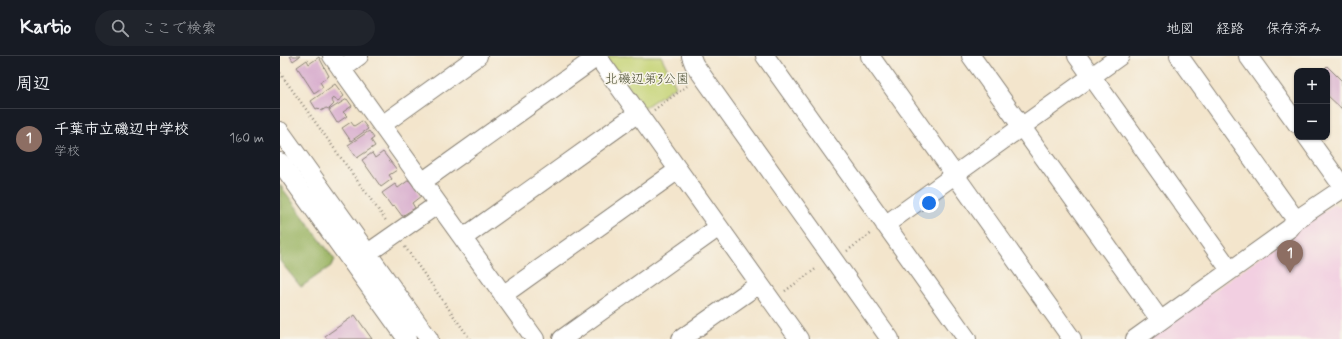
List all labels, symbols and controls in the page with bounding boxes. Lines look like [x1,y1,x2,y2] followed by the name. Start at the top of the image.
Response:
[95,10,375,46] search box
[20,15,71,40] text: Kartio
[109,17,131,39] icon: search
[141,19,216,39] text: ここで検索
[1166,20,1194,38] text: 地図
[1216,20,1244,38] text: 経路
[1266,20,1322,38] text: 保存済み
[1294,68,1330,140] map controls
[1294,68,1330,104] button: +
[605,71,689,88] park label: 北磯辺第3公園
[16,73,50,95] text: 周辺
[1294,104,1330,140] button: −
[54,120,189,140] text: 千葉市立磯辺中学校
[26,130,32,147] text: 1
[229,130,264,147] text: 160 m
[54,143,80,160] text: 学校
[919,193,939,213] your location
[1277,240,1303,273] pin: 1

